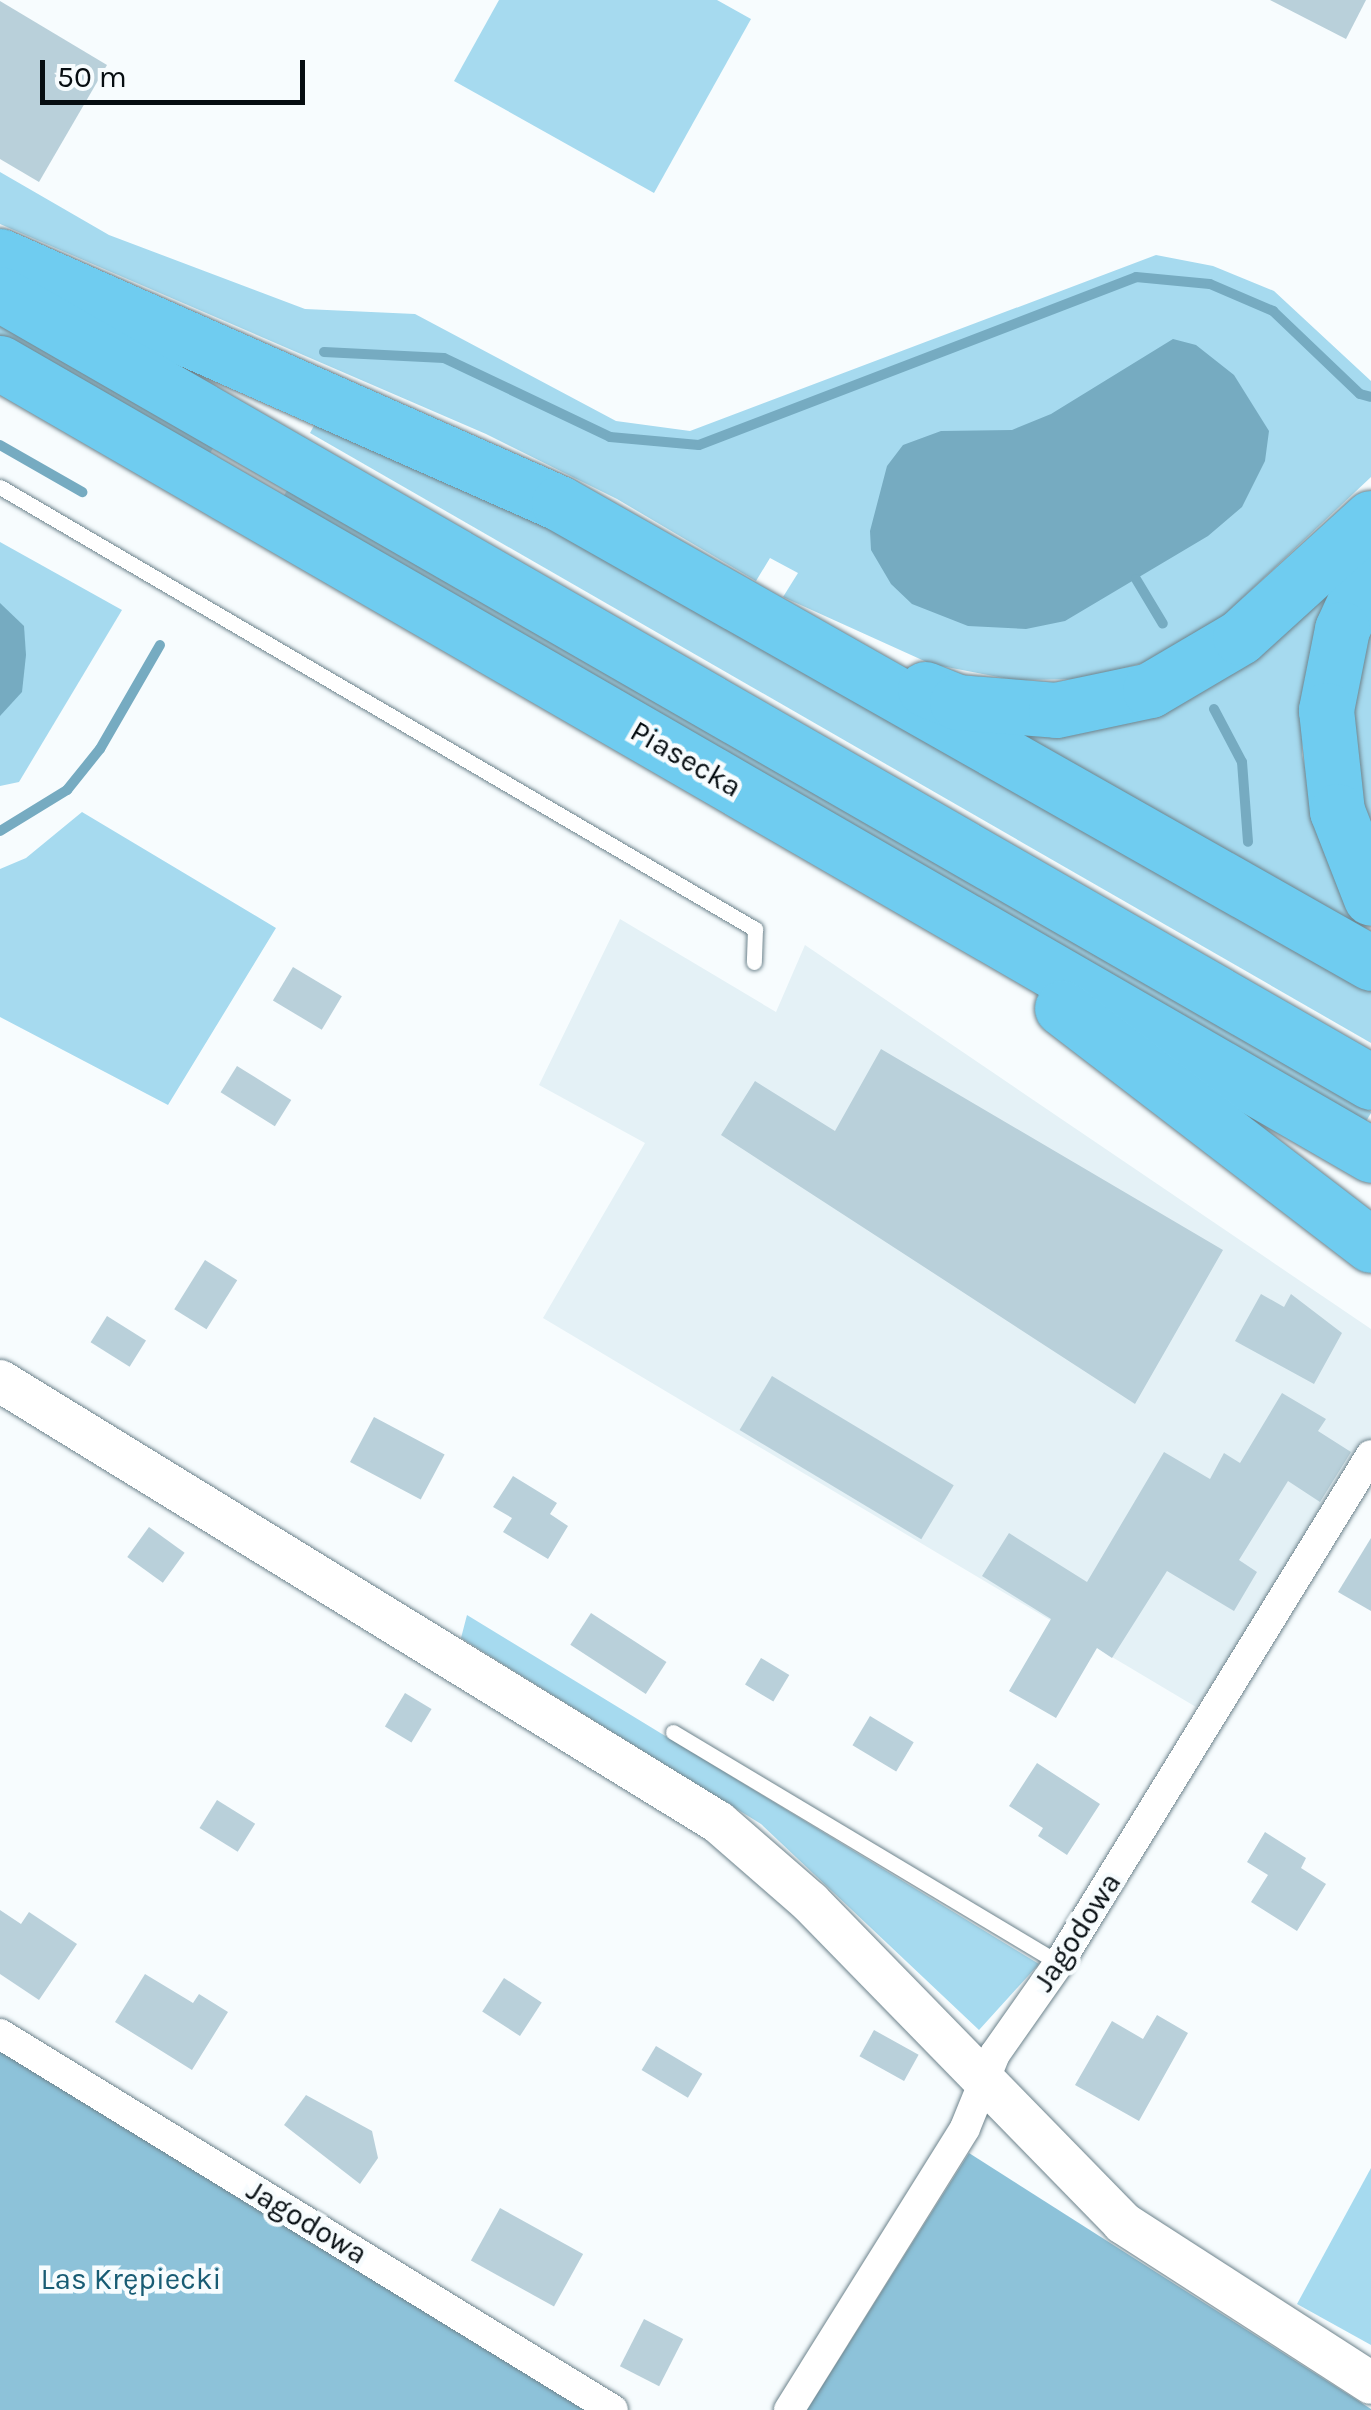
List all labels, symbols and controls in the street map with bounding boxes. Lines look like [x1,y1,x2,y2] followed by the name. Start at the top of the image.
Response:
[45,40,310,102] scale bar
[57,59,127,95] text: 50 m
[624,713,748,805] street label: Piasecka
[1025,1866,1129,1998] street label: Jagodowa
[240,2172,374,2272] street label: Jagodowa
[40,2261,222,2297] park label: Las Krępiecki

